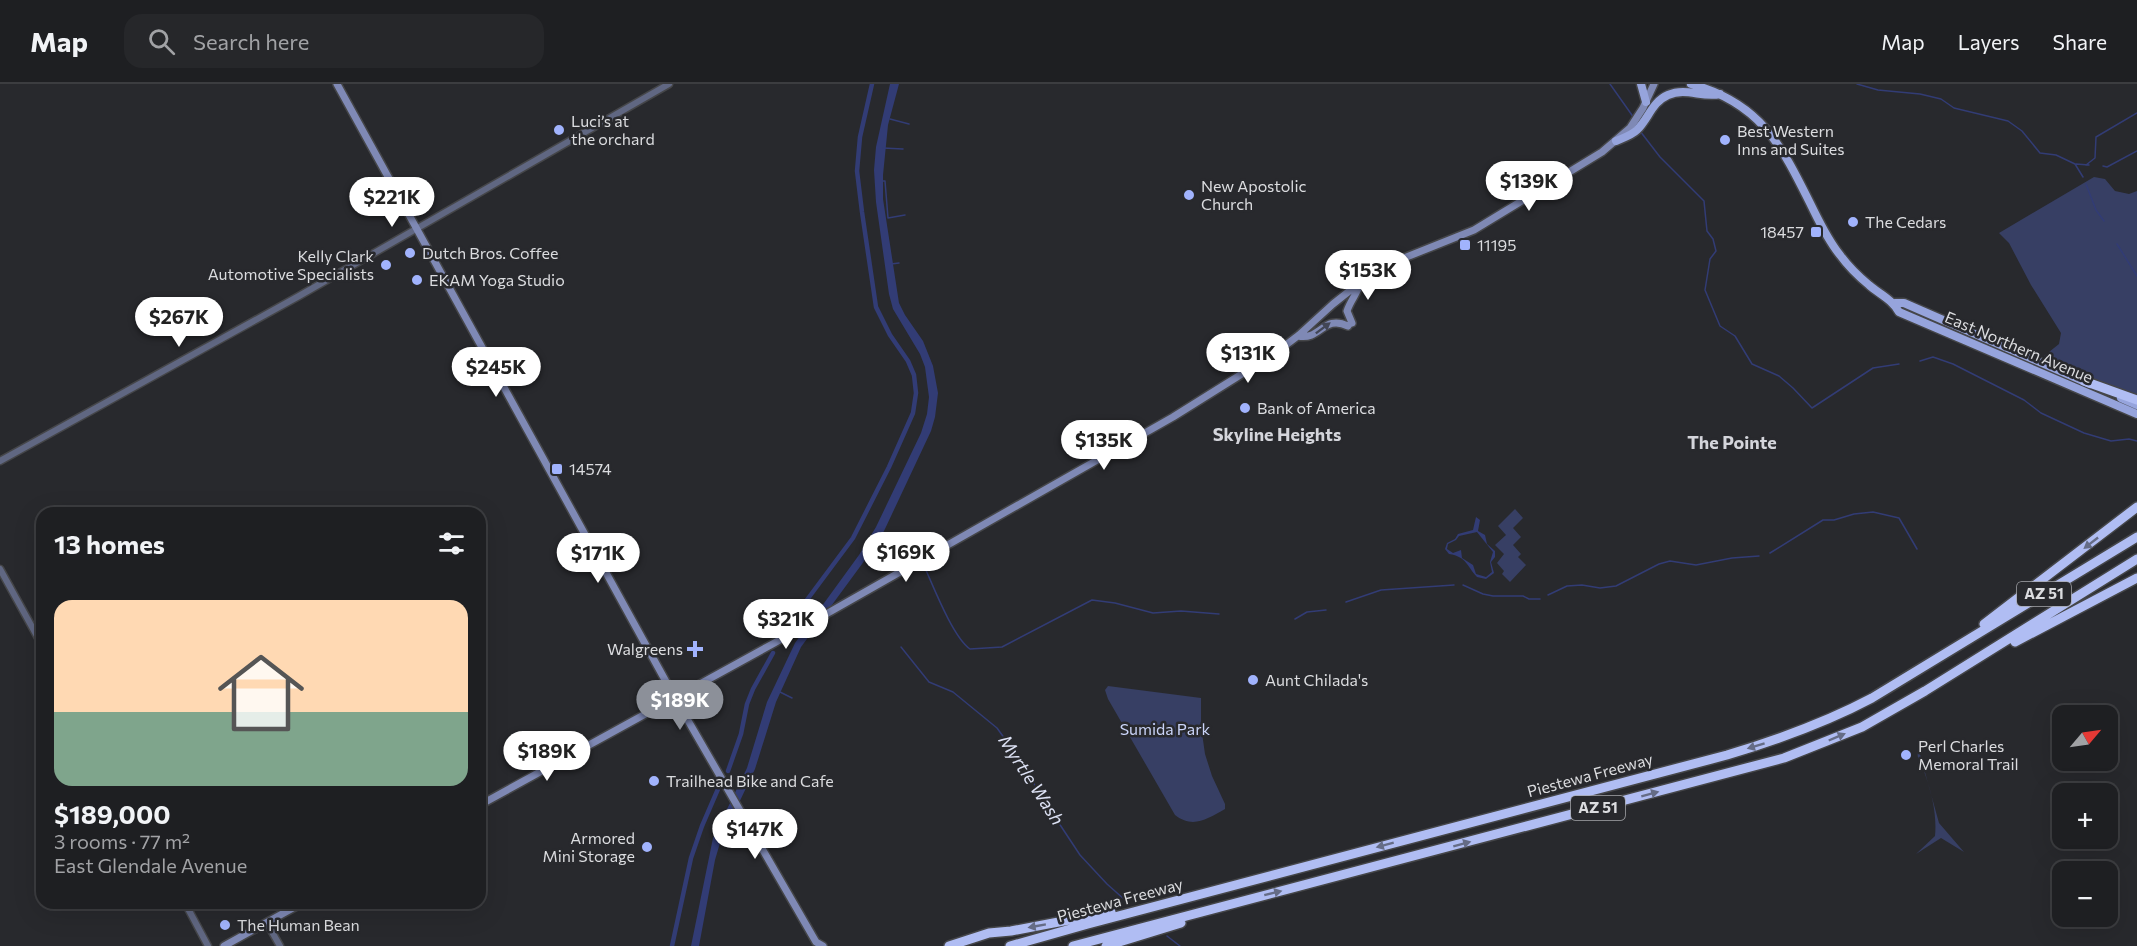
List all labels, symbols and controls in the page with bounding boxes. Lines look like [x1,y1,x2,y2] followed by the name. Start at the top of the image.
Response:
[124,14,544,68] search box
[30,24,88,58] text: Map
[145,25,178,58] icon: search
[193,28,309,55] text: Search here
[1881,29,1925,54] text: Map
[1958,29,2020,54] text: Layers
[2053,29,2107,54] text: Share
[571,111,655,148] place label: Luci’s at the orchard
[1737,121,1845,158] place label: Best Western Inns and Suites
[552,123,566,137] marker: Luci’s at the orchard
[1718,133,1732,147] marker: Best Western Inns and Suites
[1487,161,1571,212] pin: $139K
[1500,168,1558,192] text: $139K
[1201,176,1306,213] place label: New Apostolic Church
[350,177,434,228] pin: $221K
[363,184,421,208] text: $221K
[1182,188,1196,202] marker: New Apostolic Church
[1865,212,1946,231] place label: The Cedars
[1846,215,1860,229] marker: The Cedars
[1760,222,1804,241] place label: 18457
[1809,225,1823,239] marker: 18457
[1477,235,1516,254] place label: 11195
[1458,238,1472,252] marker: 11195
[422,243,558,262] place label: Dutch Bros. Coffee
[208,246,374,283] place label: Kelly Clark Automotive Specialists
[403,246,417,260] marker: Dutch Bros. Coffee
[1326,250,1410,301] pin: $153K
[1339,257,1397,281] text: $153K
[379,258,393,272] marker: Kelly Clark Automotive Specialists
[429,270,565,289] place label: EKAM Yoga Studio
[410,273,424,287] marker: EKAM Yoga Studio
[137,297,221,348] pin: $267K
[149,304,209,328] text: $267K
[1942,307,2096,386] street label: East Northern Avenue
[1316,323,1331,335] one-way arrow
[1206,333,1290,384] pin: $131K
[1220,340,1276,364] text: $131K
[454,347,538,398] pin: $245K
[466,354,526,378] text: $245K
[1257,398,1376,417] place label: Bank of America
[1238,401,1252,415] marker: Bank of America
[1062,420,1146,471] pin: $135K
[1213,423,1341,445] district label: Skyline Heights
[1075,427,1133,451] text: $135K
[1687,431,1777,453] district label: The Pointe
[569,459,612,478] place label: 14574
[550,462,564,476] marker: 14574
[435,527,468,560] icon: filters
[54,528,165,559] text: 13 homes
[864,532,948,583] pin: $169K
[556,533,640,584] pin: $171K
[2083,537,2099,550] one-way arrow
[877,539,935,563] text: $169K
[571,540,625,564] text: $171K
[2017,582,2071,606] road number: AZ 51
[744,599,828,650] pin: $321K
[757,606,815,630] text: $321K
[207,639,315,747] icon: home
[607,639,683,658] place label: Walgreens
[688,642,702,656] marker: Walgreens
[1265,670,1368,689] place label: Aunt Chilada's
[1246,673,1260,687] marker: Aunt Chilada's
[638,680,722,731] pin: $189K
[650,687,710,711] text: $189K
[2052,705,2118,771] north arrow
[2052,705,2118,927] map controls
[1120,719,1211,738] park label: Sumida Park
[994,730,1069,829] water label: Myrtle Wash
[505,731,589,782] pin: $189K
[1828,732,1846,742] one-way arrow
[1918,736,2019,773] place label: Perl Charles Memoral Trail
[517,738,577,762] text: $189K
[1747,742,1765,751] one-way arrow
[1899,748,1913,762] marker: Perl Charles Memoral Trail
[1525,749,1655,800] street label: Piestewa Freeway
[666,771,834,790] place label: Trailhead Bike and Cafe
[647,774,661,788] marker: Trailhead Bike and Cafe
[2052,783,2118,849] button: +
[1641,789,1659,799] one-way arrow
[1571,796,1625,820] road number: AZ 51
[54,798,170,829] text: $189,000
[713,809,797,860] pin: $147K
[726,816,784,840] text: $147K
[542,828,635,865] place label: Armored Mini Storage
[54,829,190,853] text: 3 rooms · 77 m²
[1453,839,1471,848] one-way arrow
[640,840,654,854] marker: Armored Mini Storage
[1376,841,1394,850] one-way arrow
[54,853,247,877] text: East Glendale Avenue
[2052,861,2118,927] button: −
[1055,874,1185,925] street label: Piestewa Freeway
[1264,888,1282,898] one-way arrow
[237,915,360,934] place label: The Human Bean
[218,918,232,932] marker: The Human Bean
[1027,922,1046,931] one-way arrow

